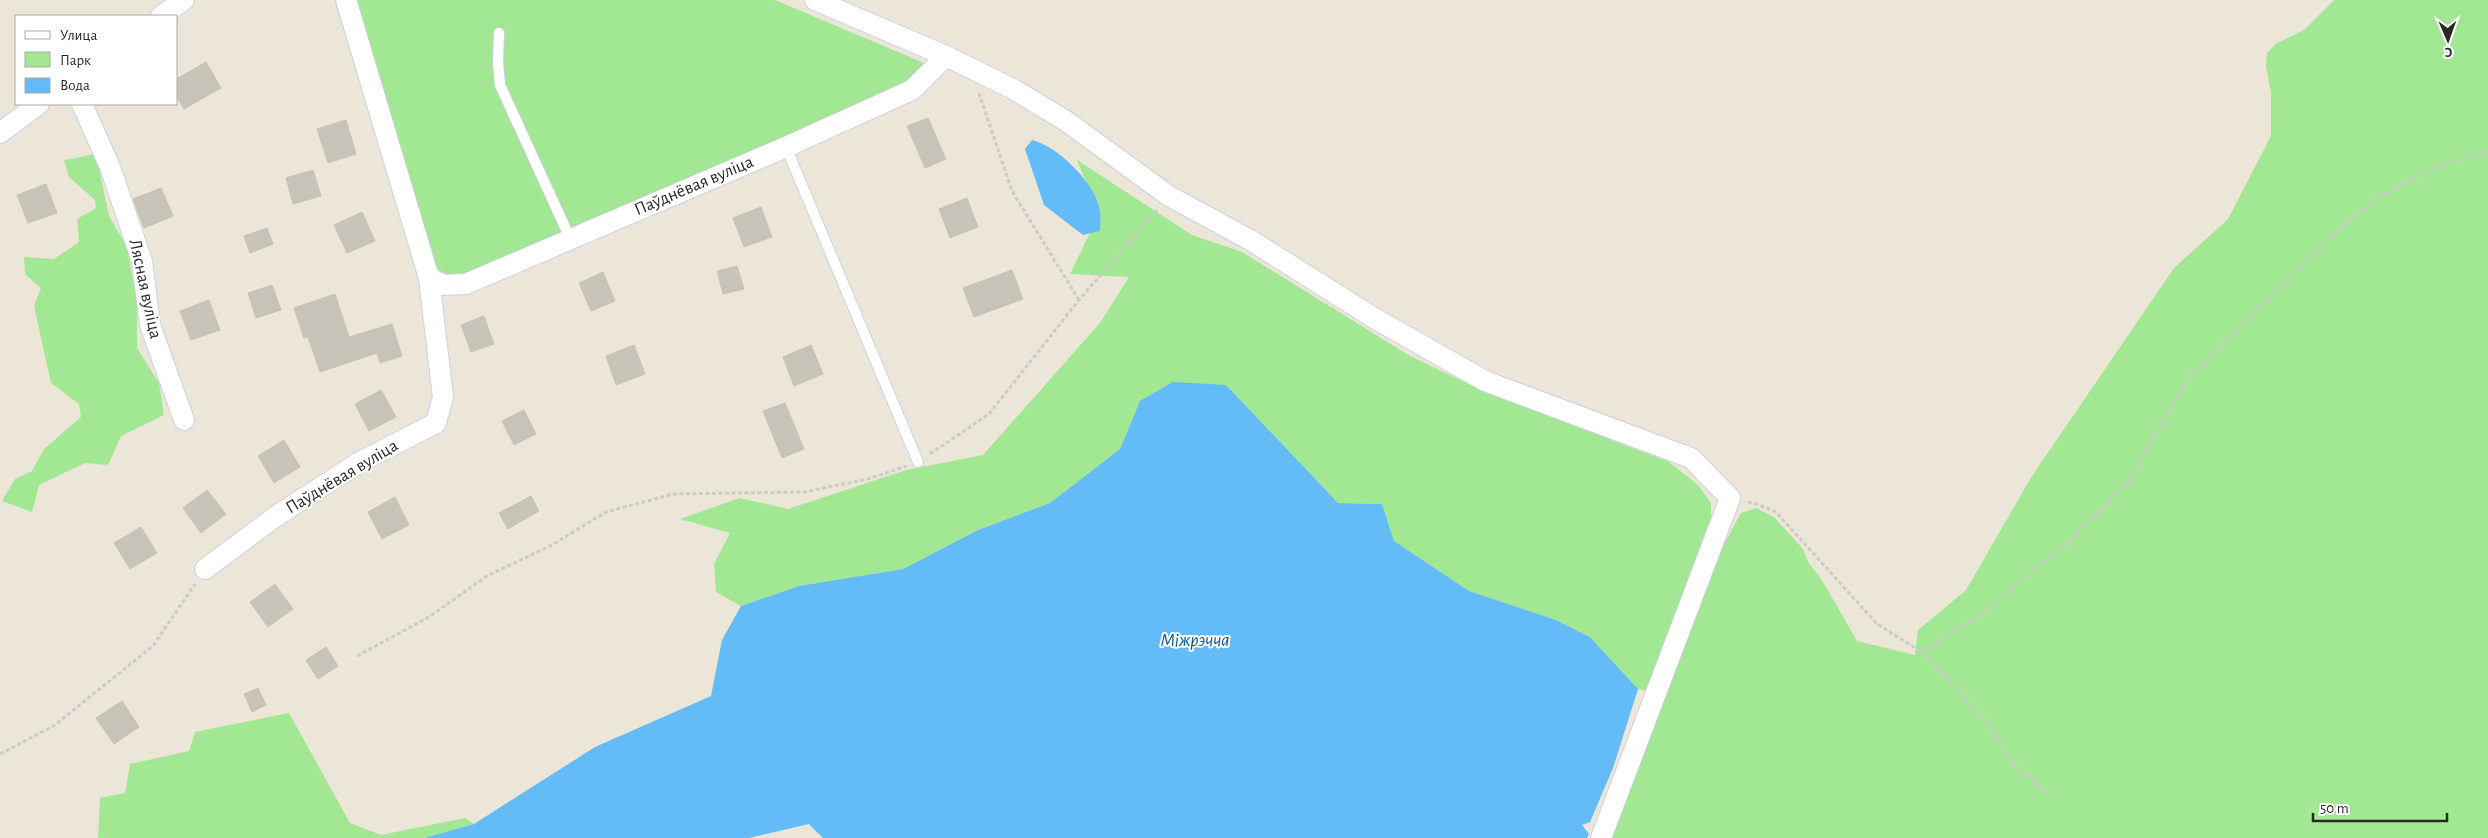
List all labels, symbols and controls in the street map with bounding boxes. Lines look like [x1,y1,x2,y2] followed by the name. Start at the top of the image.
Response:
[15,15,178,105] legend
[2423,15,2473,65] north arrow
[60,28,97,43] text: Улица
[2444,45,2453,59] text: С
[60,53,91,68] text: Парк
[60,78,90,93] text: Вода
[632,153,756,219] street label: Паўднёвая вуліца
[126,238,164,340] street label: Лясная вуліца
[283,436,401,518] street label: Паўднёвая вуліца
[1160,631,1230,650] water label: Міжрэчча
[2313,790,2447,822] scale bar
[2320,801,2349,816] text: 50 m

